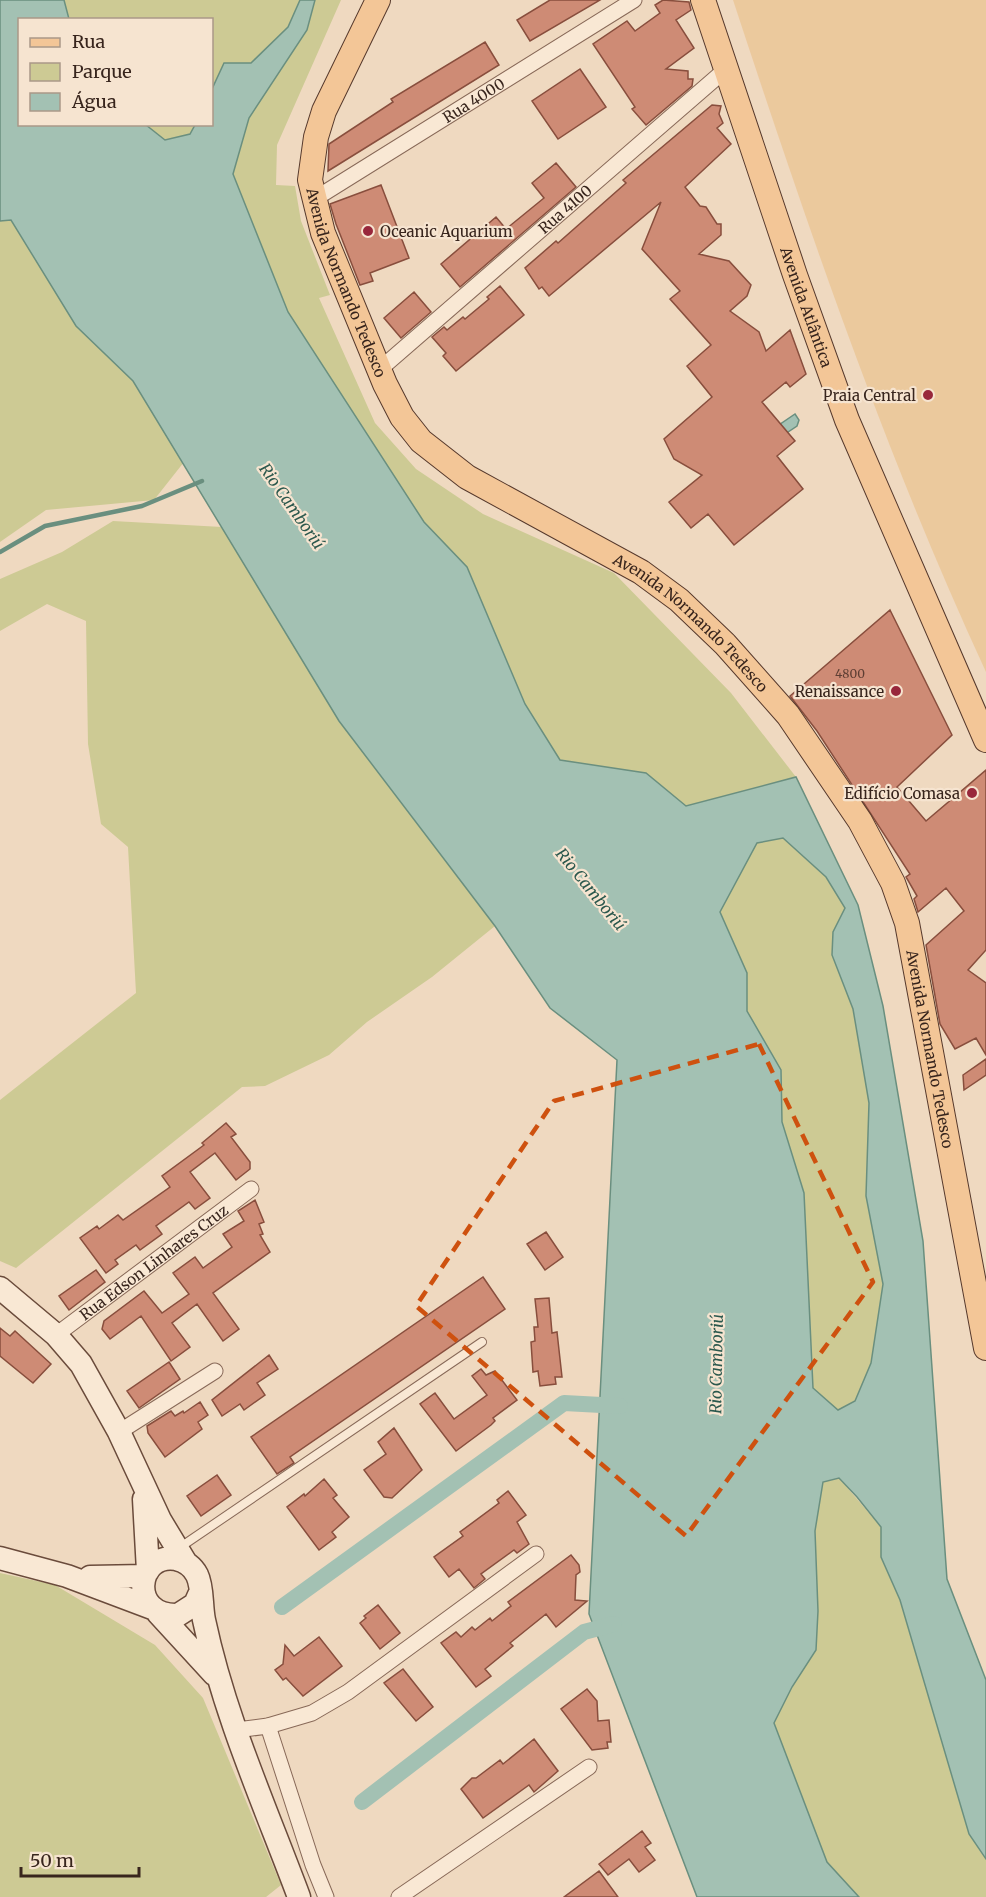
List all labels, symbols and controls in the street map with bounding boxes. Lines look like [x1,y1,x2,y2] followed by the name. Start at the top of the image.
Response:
[18,18,213,126] legend
[72,30,106,53] text: Rua
[72,60,132,83] text: Parque
[439,74,508,127] street label: Rua 4000
[71,90,117,113] text: Água
[534,180,596,237] street label: Rua 4100
[302,185,391,380] street label: Avenida Normando Tedesco
[380,222,513,241] place label: Oceanic Aquarium
[361,224,375,238] marker: Oceanic Aquarium
[776,243,837,370] street label: Avenida Atlântica
[823,386,916,405] place label: Praia Central
[921,388,935,402] marker: Praia Central
[255,459,329,553] water label: Rio Camboriú
[609,549,772,696] street label: Avenida Normando Tedesco
[835,666,865,681] house number: 4800
[795,682,884,701] place label: Renaissance
[889,684,903,698] marker: Renaissance
[844,784,960,803] place label: Edifício Comasa
[965,786,979,800] marker: Edifício Comasa
[552,844,630,934] water label: Rio Camboriú
[903,947,958,1150] street label: Avenida Normando Tedesco
[76,1200,232,1324] street label: Rua Edson Linhares Cruz
[705,1314,727,1414] water label: Rio Camboriú
[21,1840,140,1878] scale bar
[30,1849,74,1872] text: 50 m

